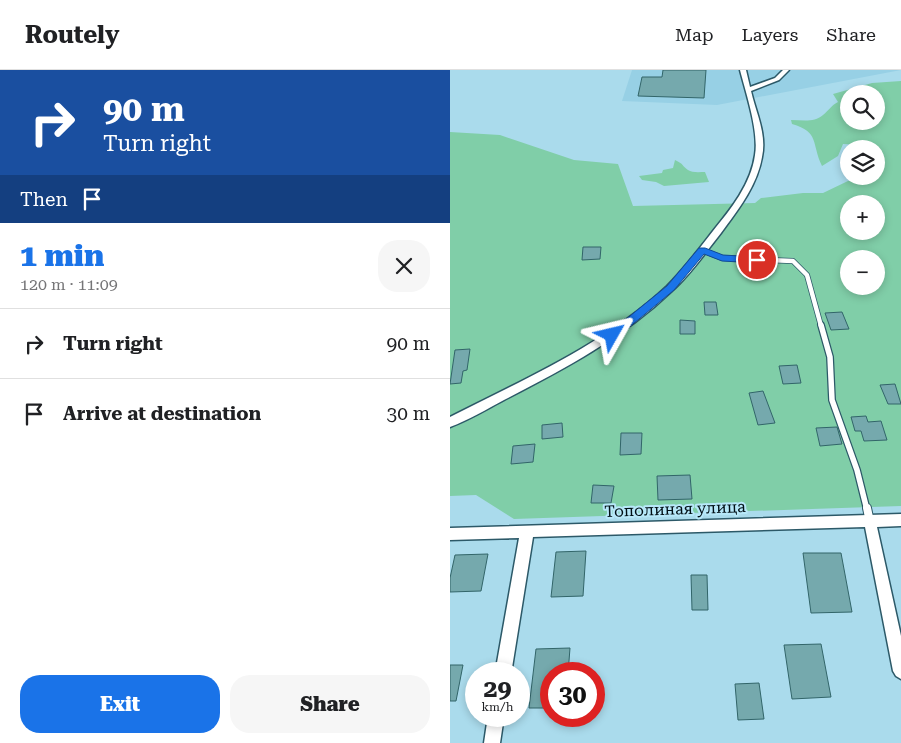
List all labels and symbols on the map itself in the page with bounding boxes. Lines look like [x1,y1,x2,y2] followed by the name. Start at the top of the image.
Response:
[736,239,778,281] pin
[585,308,637,360] position arrow
[604,497,746,521] street label: Тополиная улица
[540,662,605,727] speed limit sign: 30

